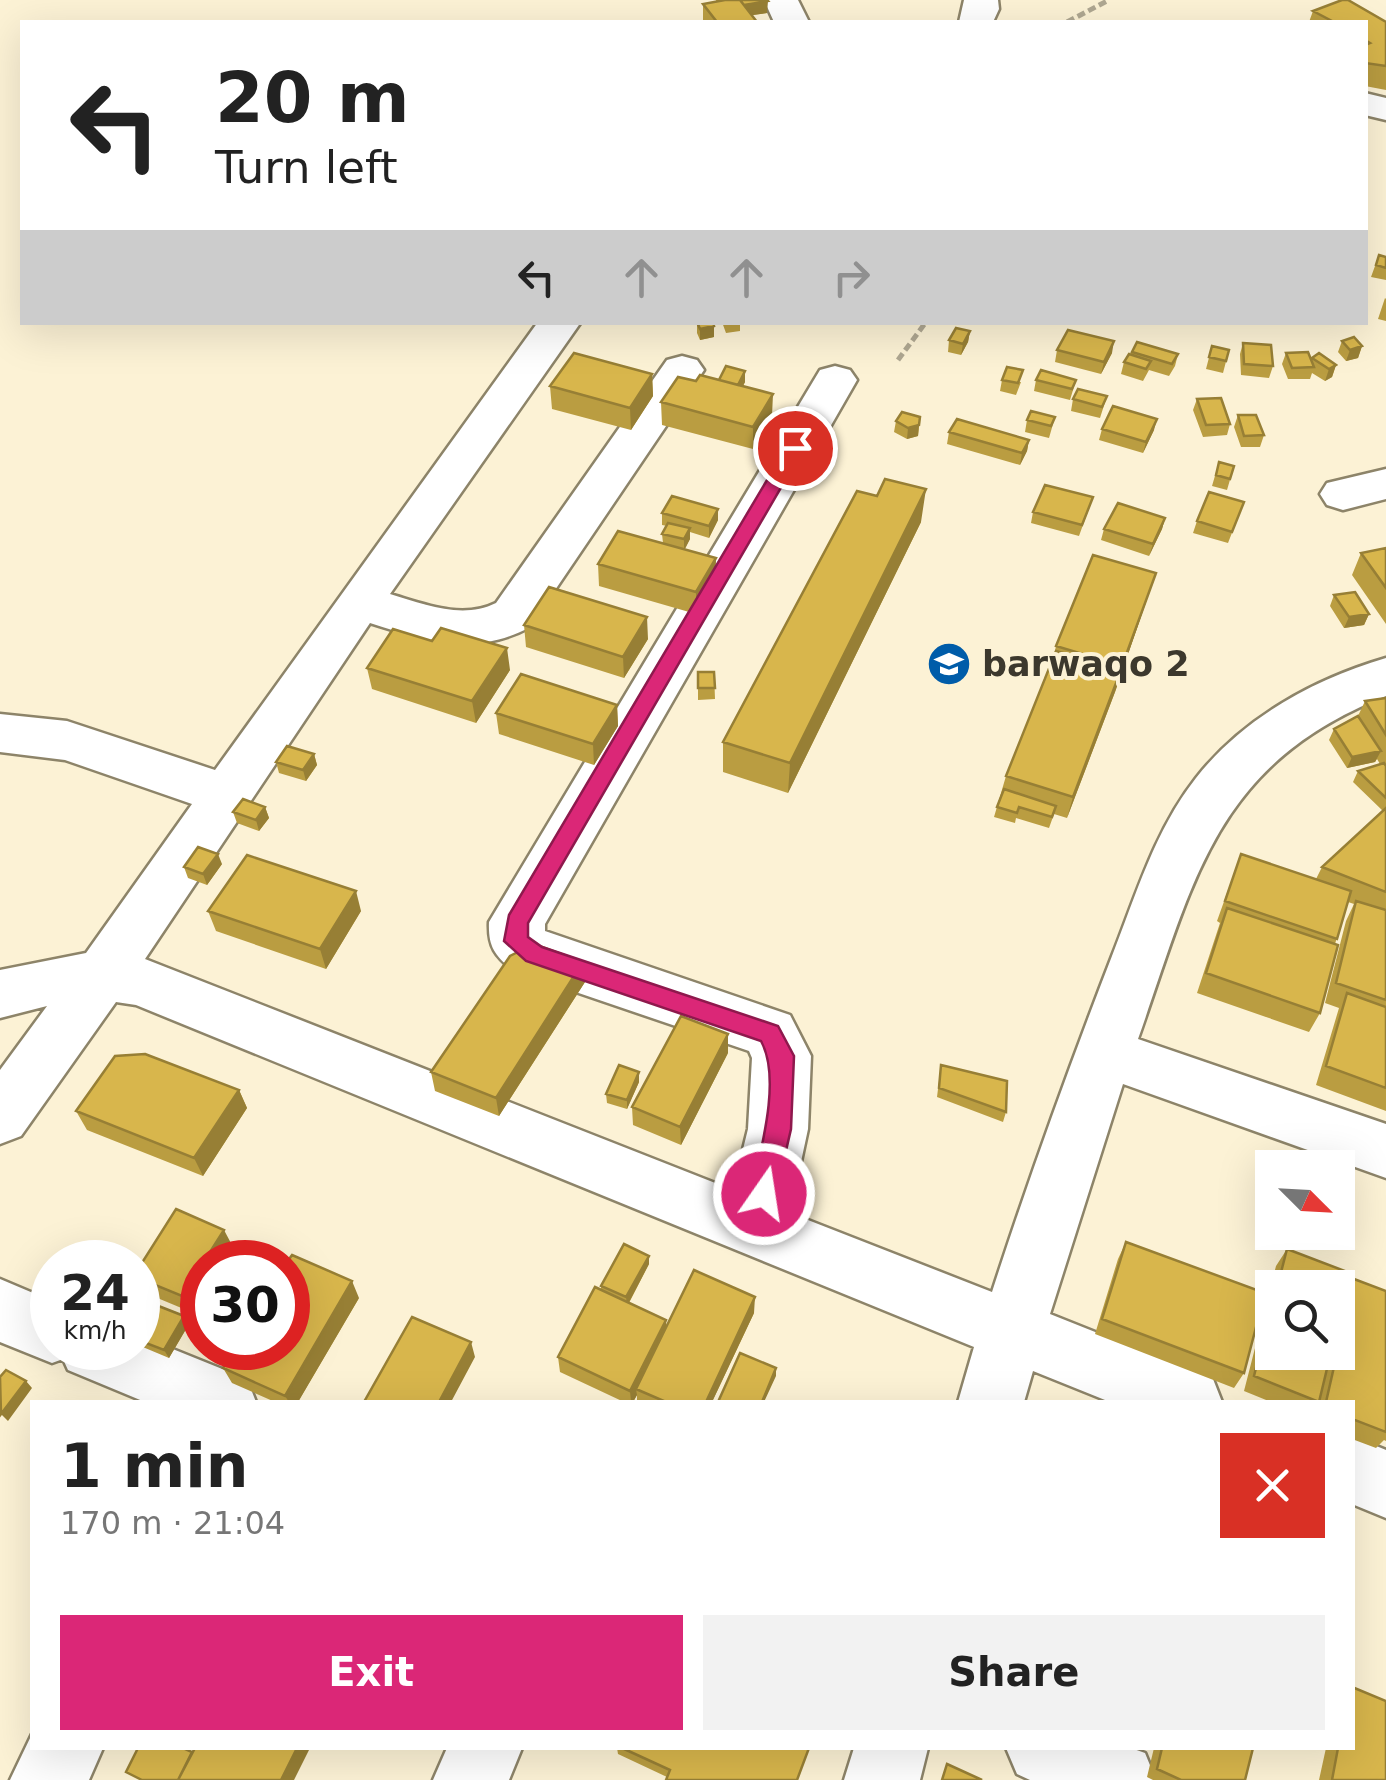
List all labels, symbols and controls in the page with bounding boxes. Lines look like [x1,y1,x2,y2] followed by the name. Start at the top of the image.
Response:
[215,57,410,139] text: 20 m
[50,60,180,190] icon: left
[215,141,398,194] text: Turn left
[509,250,564,305] icon: left
[614,250,669,305] icon: ahead
[719,250,774,305] icon: ahead
[824,250,879,305] icon: right
[753,406,838,491] pin
[768,421,823,476] icon: arrive
[926,641,972,687] school or university icon: barwaqo 2
[982,644,1190,684] place label: barwaqo 2
[712,1142,816,1246] position arrow
[1255,1150,1355,1250] north arrow
[1255,1150,1355,1370] map controls
[180,1240,310,1370] speed limit sign: 30
[60,1264,130,1322] text: 24
[1255,1270,1355,1370] button: search
[63,1316,127,1345] text: km/h
[60,1431,248,1501] text: 1 min
[1220,1433,1325,1538] button: close
[60,1504,285,1542] text: 170 m · 21:04
[60,1615,683,1730] button: Exit
[703,1615,1325,1730] button: Share

